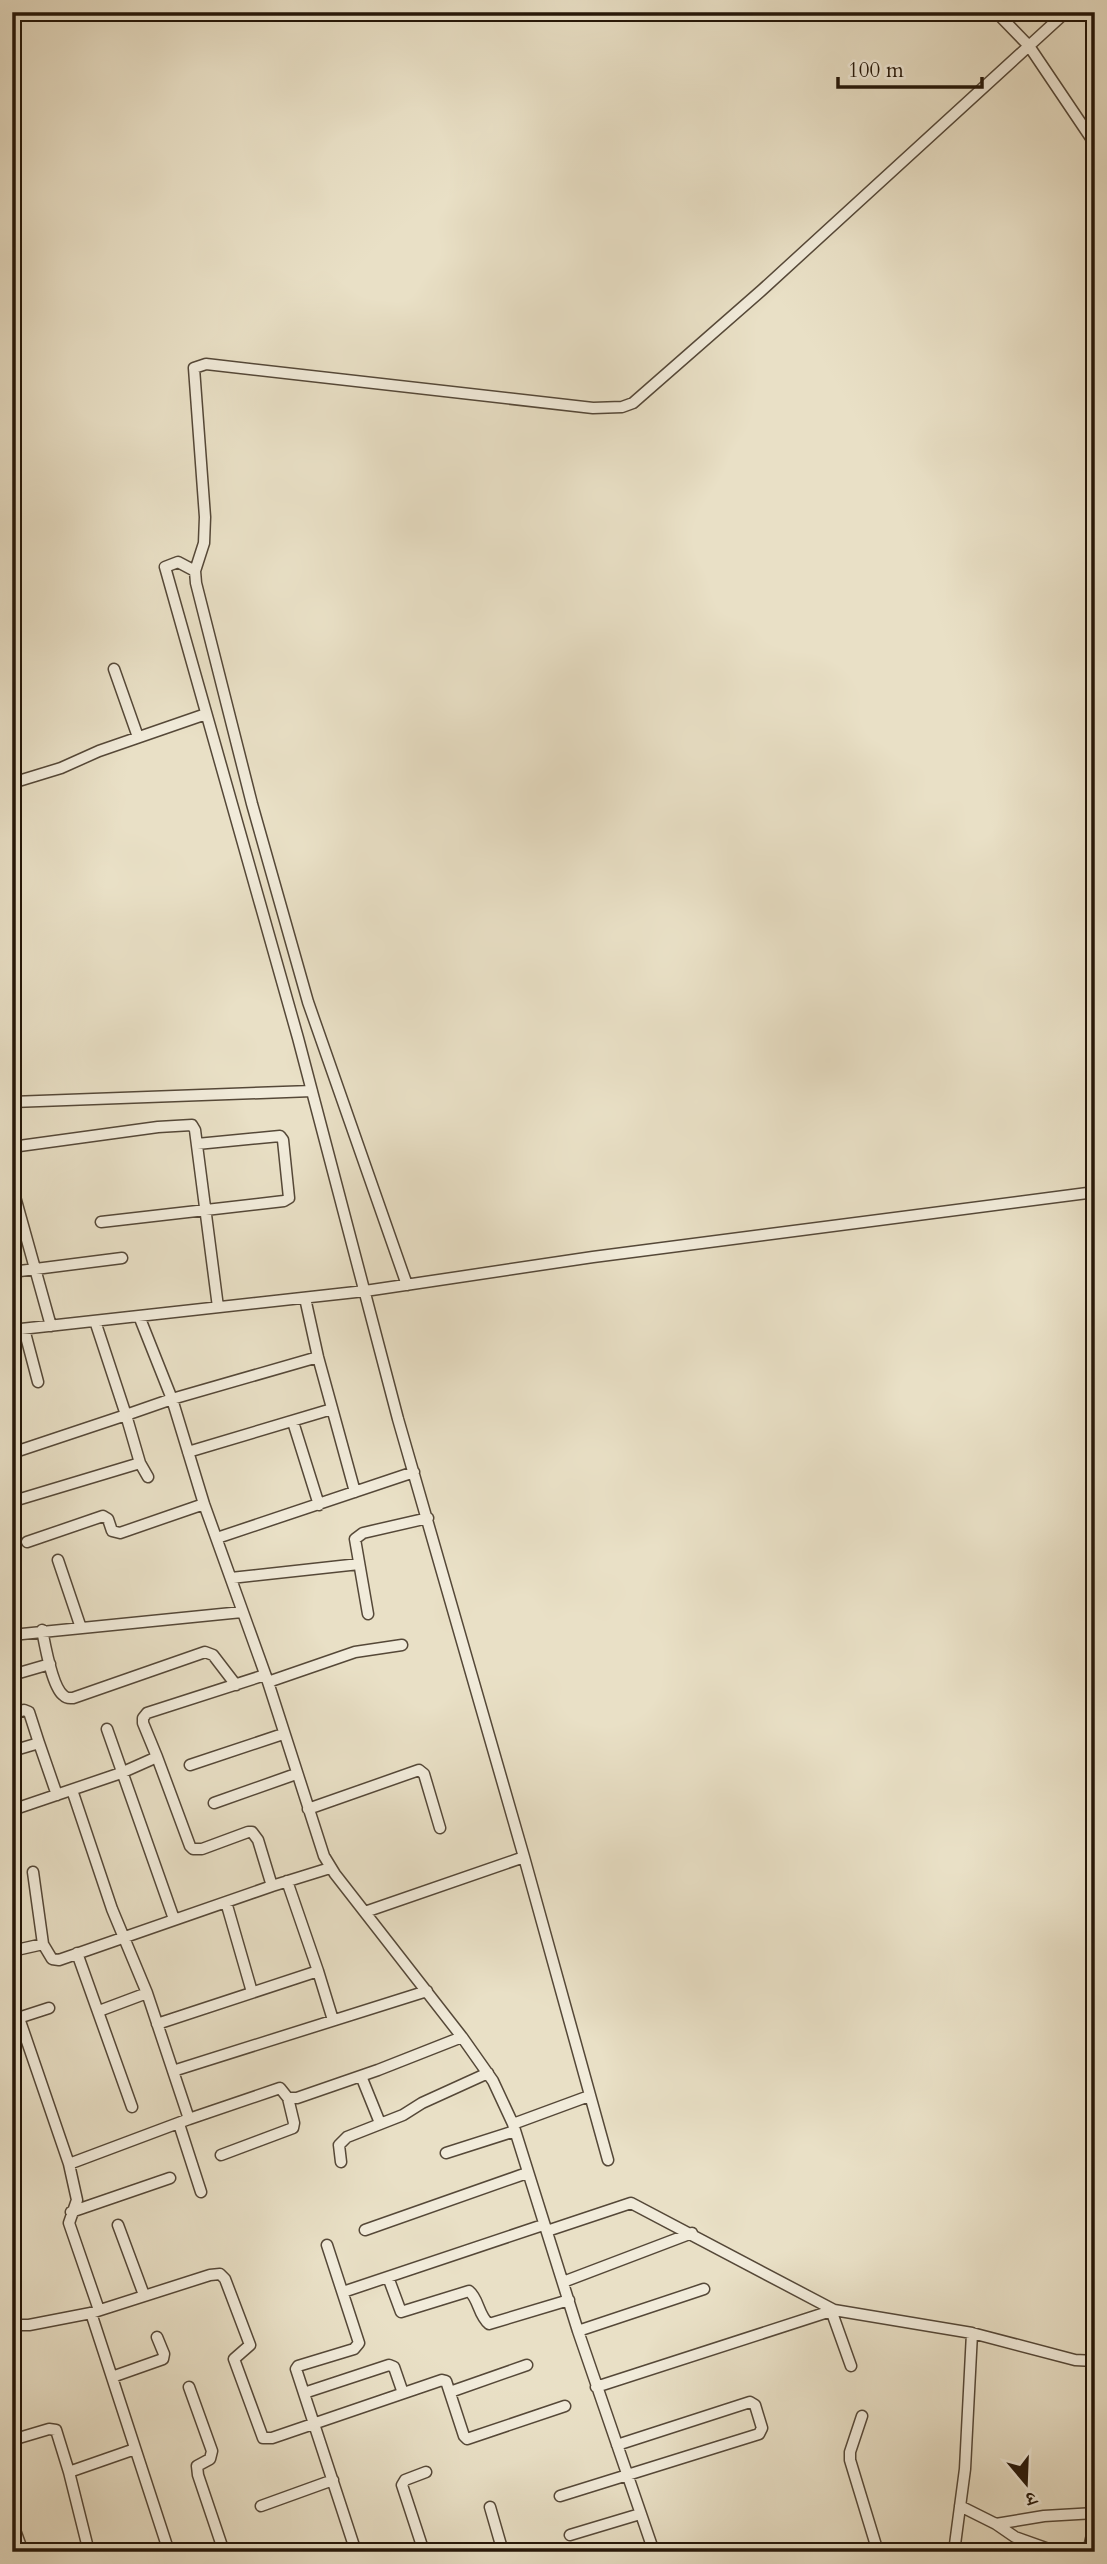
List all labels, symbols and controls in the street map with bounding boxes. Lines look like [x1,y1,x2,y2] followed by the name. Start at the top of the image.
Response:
[838,46,981,90] scale bar
[848,56,904,85] text: 100 m
[992,2448,1062,2518] north arrow
[1021,2484,1042,2512] text: उ

